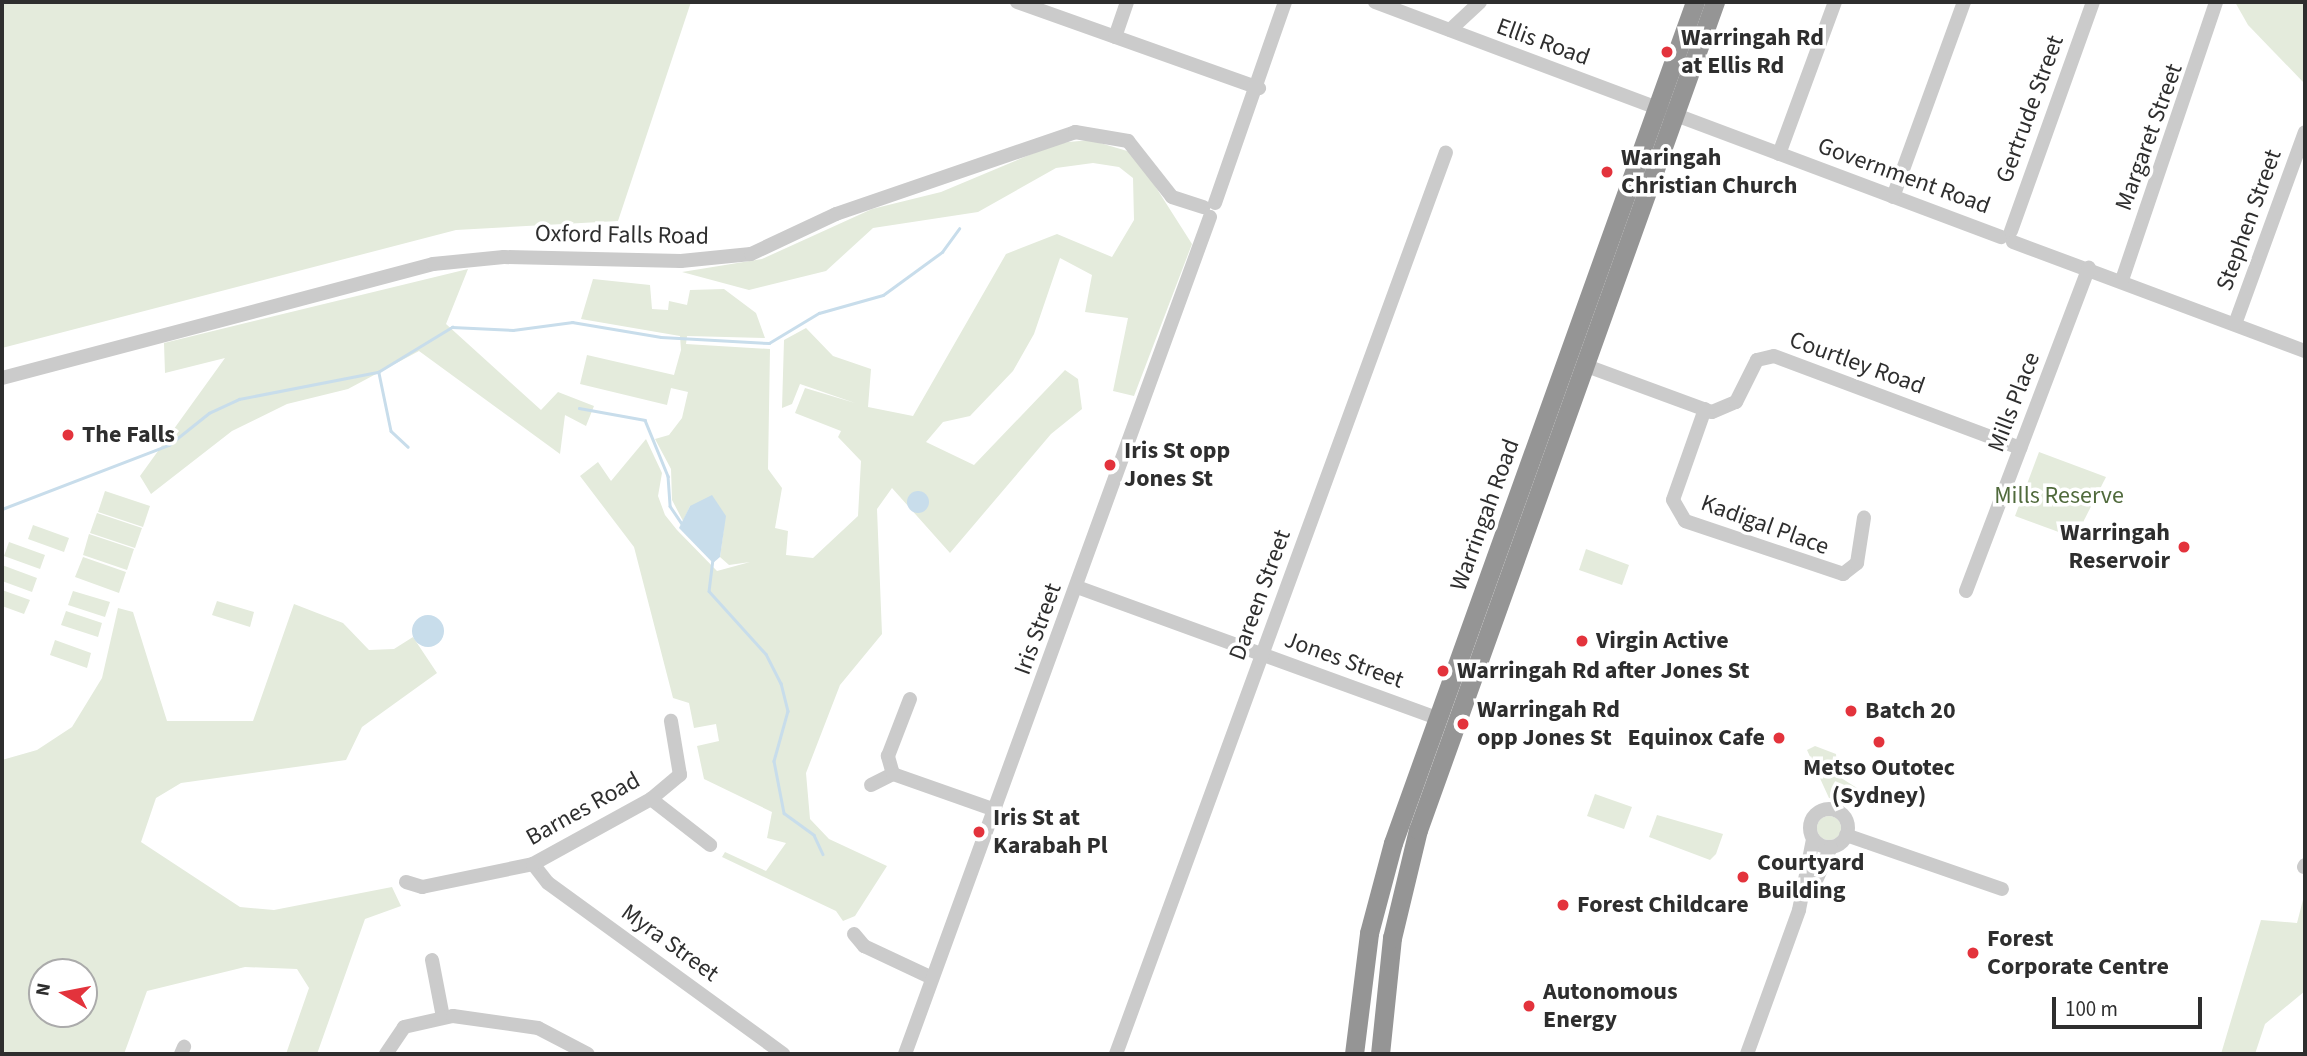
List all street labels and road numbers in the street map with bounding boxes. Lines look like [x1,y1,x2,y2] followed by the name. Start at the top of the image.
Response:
[1492,12,1594,72] street label: Ellis Road
[1990,31,2070,187] street label: Gertrude Street
[2109,60,2189,214] street label: Margaret Street
[1814,131,1994,221] street label: Government Road
[2210,145,2288,295] street label: Stephen Street
[535,219,709,251] street label: Oxford Falls Road
[1785,325,1929,401] street label: Courtley Road
[1982,348,2046,456] street label: Mills Place
[1444,435,1526,595] street label: Warringah Road
[1697,489,1833,561] street label: Kadigal Place
[1223,526,1297,664] street label: Dareen Street
[1008,579,1068,679] street label: Iris Street
[1281,625,1407,695] street label: Jones Street
[521,766,645,852] street label: Barnes Road
[616,898,724,988] street label: Myra Street

